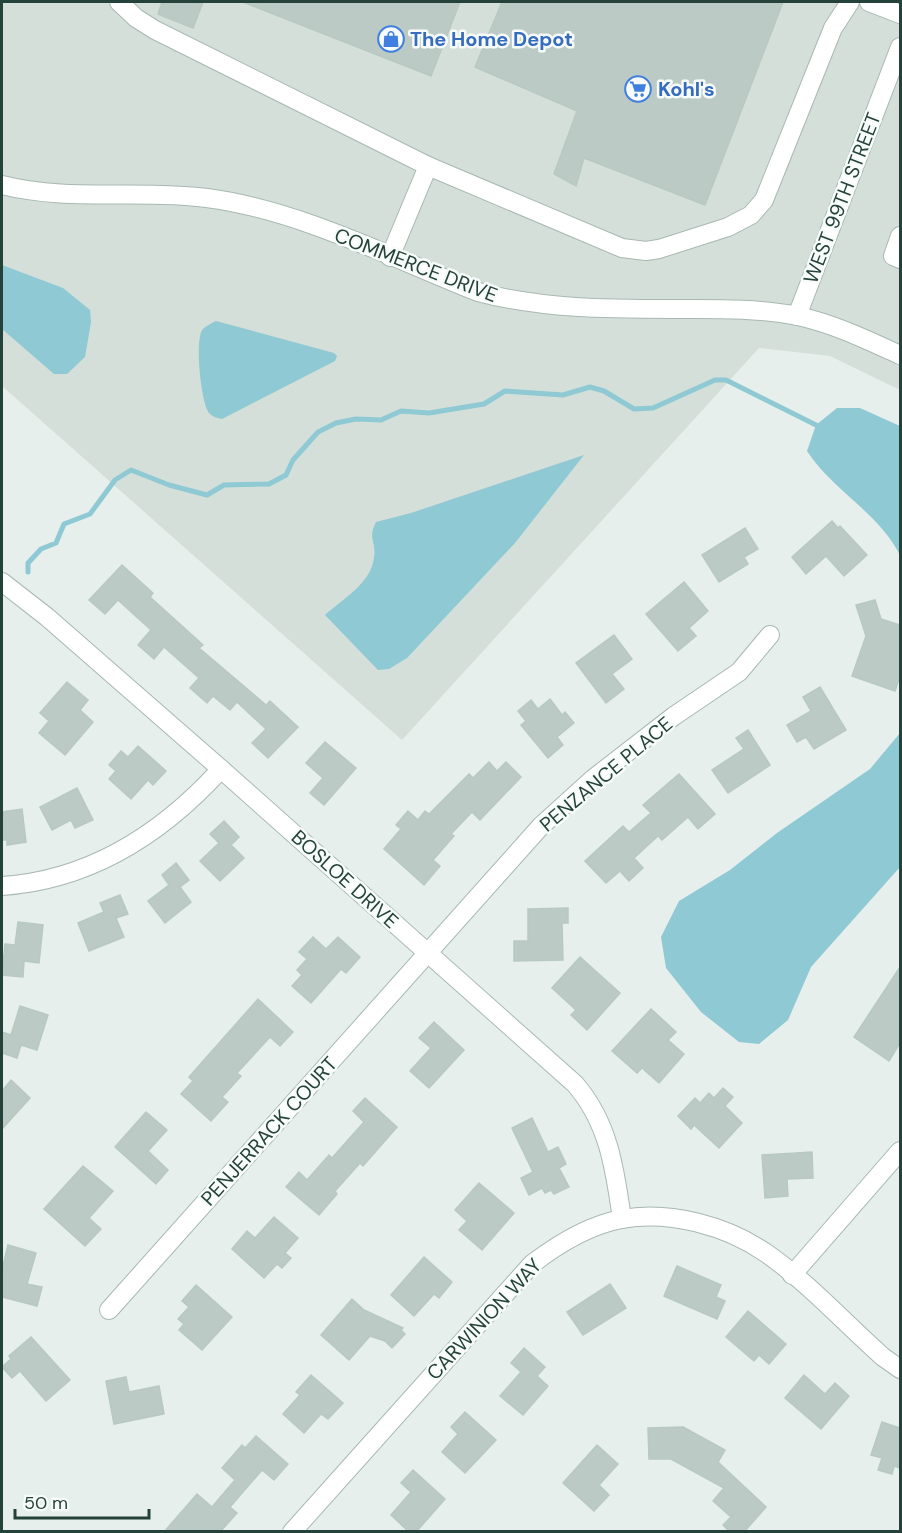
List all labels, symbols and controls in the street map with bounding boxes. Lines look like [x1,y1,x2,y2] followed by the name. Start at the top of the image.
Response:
[376,24,406,54] shop icon: The Home Depot
[410,26,573,52] place label: The Home Depot
[623,74,653,104] supermarket icon: Kohl's
[658,76,715,102] place label: Kohl's
[797,109,887,287] street label: WEST 99TH STREET
[331,222,501,308] street label: COMMERCE DRIVE
[534,711,678,837] street label: PENZANCE PLACE
[286,824,404,934] street label: BOSLOE DRIVE
[195,1051,343,1211] street label: PENJERRACK COURT
[421,1252,547,1385] street label: CARWINION WAY
[15,1482,148,1520] scale bar
[24,1491,68,1515] text: 50 m

